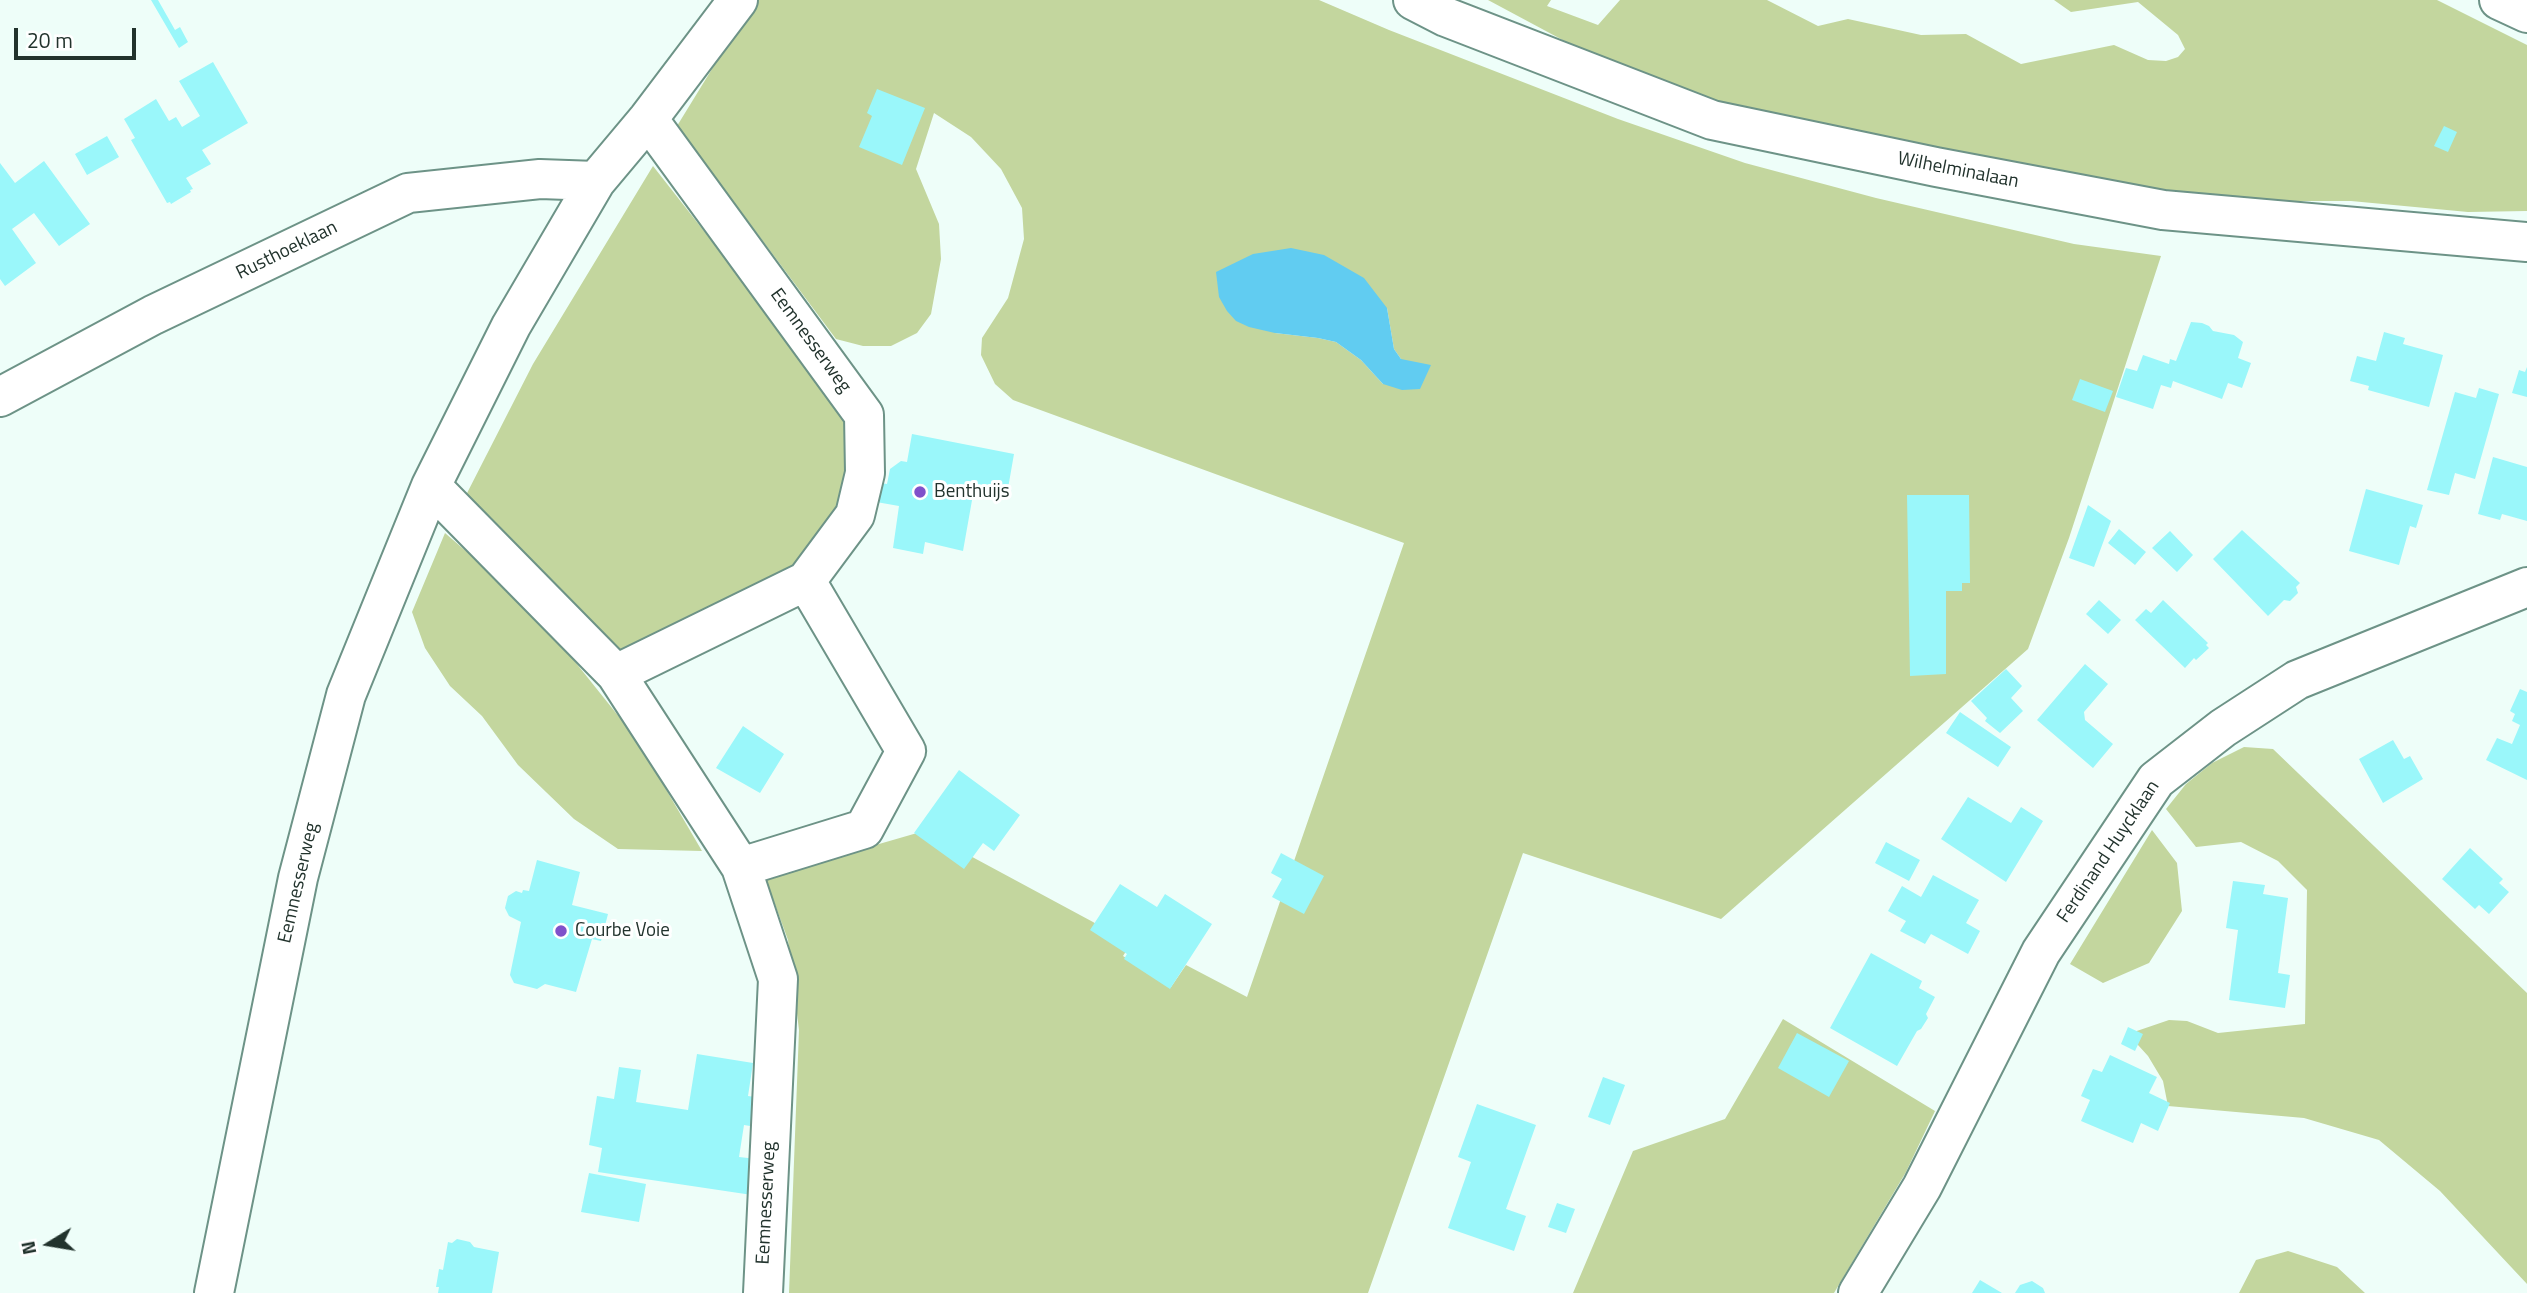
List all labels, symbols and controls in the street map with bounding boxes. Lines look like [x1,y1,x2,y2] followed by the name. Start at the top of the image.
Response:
[18,14,140,58] scale bar
[27,24,73,56] text: 20 m
[1895,148,2021,194] street label: Wilhelminalaan
[233,217,341,285] street label: Rusthoeklaan
[765,284,855,398] street label: Eemnesserweg
[934,481,1010,503] place label: Benthuijs
[912,484,928,500] marker: Benthuijs
[2053,776,2165,928] street label: Ferdinand Huycklaan
[274,820,324,946] street label: Eemnesserweg
[575,920,670,942] place label: Courbe Voie
[553,923,569,939] marker: Courbe Voie
[752,1141,782,1265] street label: Eemnesserweg
[14,1209,84,1279] north arrow
[12,1239,43,1257] text: N

